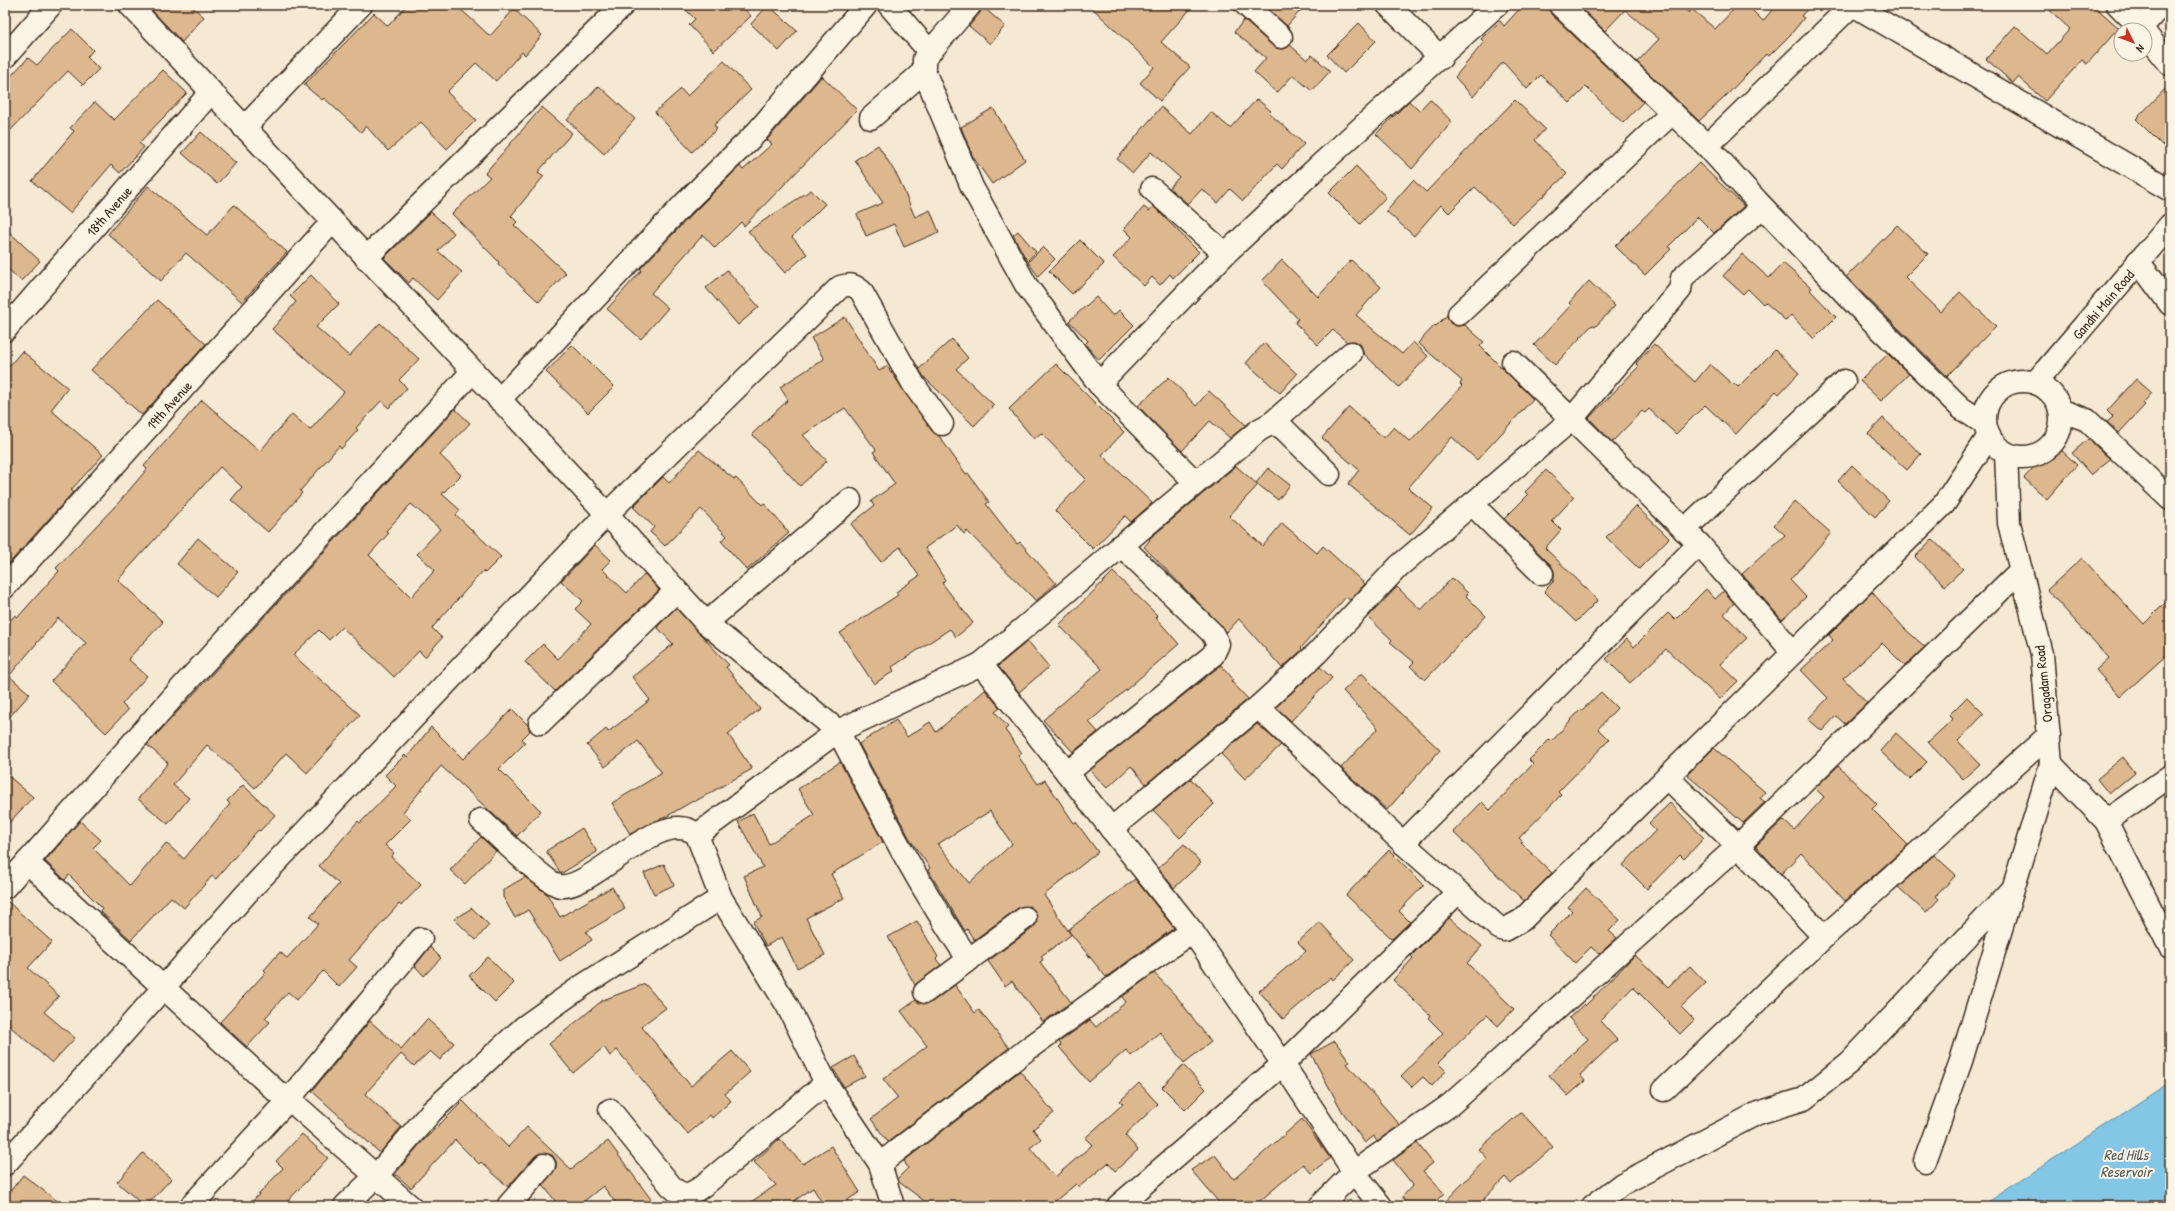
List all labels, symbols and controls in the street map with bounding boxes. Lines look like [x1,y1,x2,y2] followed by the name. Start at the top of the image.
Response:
[2113,22,2153,62] north arrow
[2133,42,2148,56] text: N
[81,181,136,240] street label: 18th Avenue
[2067,265,2138,343] street label: Gandhi Main Road
[141,376,196,433] street label: 19th Avenue
[2029,644,2057,723] street label: Oragadam Road
[2100,1144,2154,1182] water label: Red Hills Reservoir

